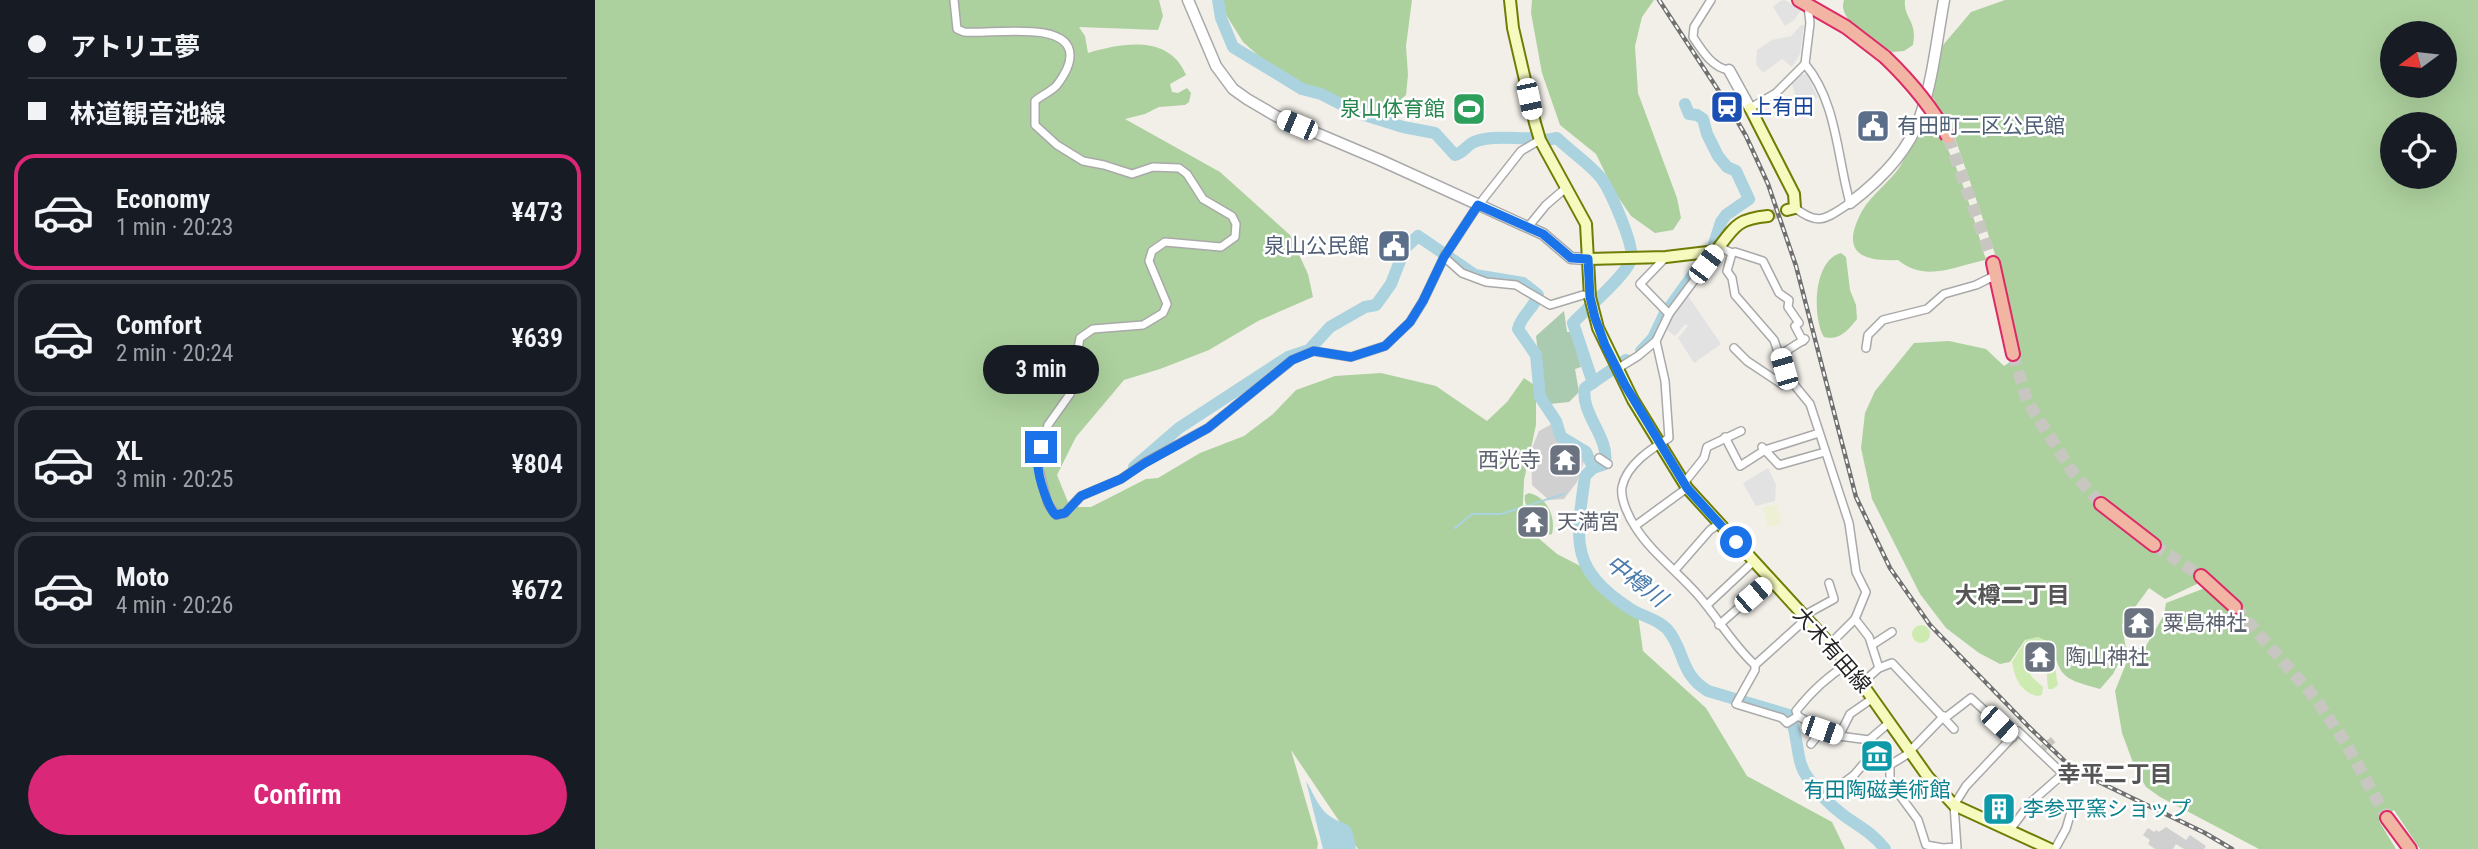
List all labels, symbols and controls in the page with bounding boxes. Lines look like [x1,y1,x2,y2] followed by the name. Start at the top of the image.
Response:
[2380,21,2457,98] north arrow
[2380,21,2457,189] map controls
[70,32,200,62] text: アトリエ夢
[1515,76,1544,122] car
[1708,88,1746,126] station icon: 上有田
[1450,90,1488,128] sports icon: 泉山体育館
[1751,95,1814,119] place label: 上有田
[1340,97,1445,121] place label: 泉山体育館
[70,99,226,129] text: 林道観音池線
[1274,107,1321,143] car
[1854,107,1892,145] public building icon: 有田町二区公民館
[2380,112,2457,189] button: locate
[1897,114,2065,138] place label: 有田町二区公民館
[32,181,95,244] icon: car
[116,184,210,214] text: Economy
[511,197,563,227] text: ¥473
[116,214,233,241] text: 1 min · 20:23
[1375,227,1413,265] public building icon: 泉山公民館
[1264,234,1369,258] place label: 泉山公民館
[1685,241,1728,287] car
[32,307,95,370] icon: car
[116,310,202,340] text: Comfort
[511,323,563,353] text: ¥639
[116,340,233,367] text: 2 min · 20:24
[983,346,1099,394] callout: 3 min
[1769,346,1800,392] car
[1016,356,1066,383] text: 3 min
[1025,431,1057,463] route end
[32,433,95,496] icon: car
[116,436,143,466] text: XL
[1546,441,1584,479] temple icon: 西光寺
[1478,448,1541,472] place label: 西光寺
[511,449,563,479] text: ¥804
[116,466,233,493] text: 3 min · 20:25
[1514,503,1552,541] temple icon: 天満宮
[1557,510,1620,534] place label: 天満宮
[1720,526,1752,558] route start
[1600,549,1674,614] water label: 中樽川
[32,559,95,622] icon: car
[116,562,169,592] text: Moto
[1731,573,1776,617] car
[511,575,563,605] text: ¥672
[1955,582,2070,609] district label: 大樽二丁目
[116,592,233,619] text: 4 min · 20:26
[1789,603,1875,697] street label: 大木有田線
[2120,604,2158,642] temple icon: 粟島神社
[2163,611,2247,635] place label: 粟島神社
[2021,638,2059,676] temple icon: 陶山神社
[2065,645,2149,669] place label: 陶山神社
[1977,702,2022,746] car
[1799,713,1846,747] car
[1858,737,1896,775] museum icon: 有田陶磁美術館
[28,755,567,835] button: Confirm
[2058,761,2173,788] district label: 幸平二丁目
[1804,778,1951,802] place label: 有田陶磁美術館
[1980,790,2018,828] building icon: 李参平窯ショップ
[2023,797,2191,821] place label: 李参平窯ショップ

